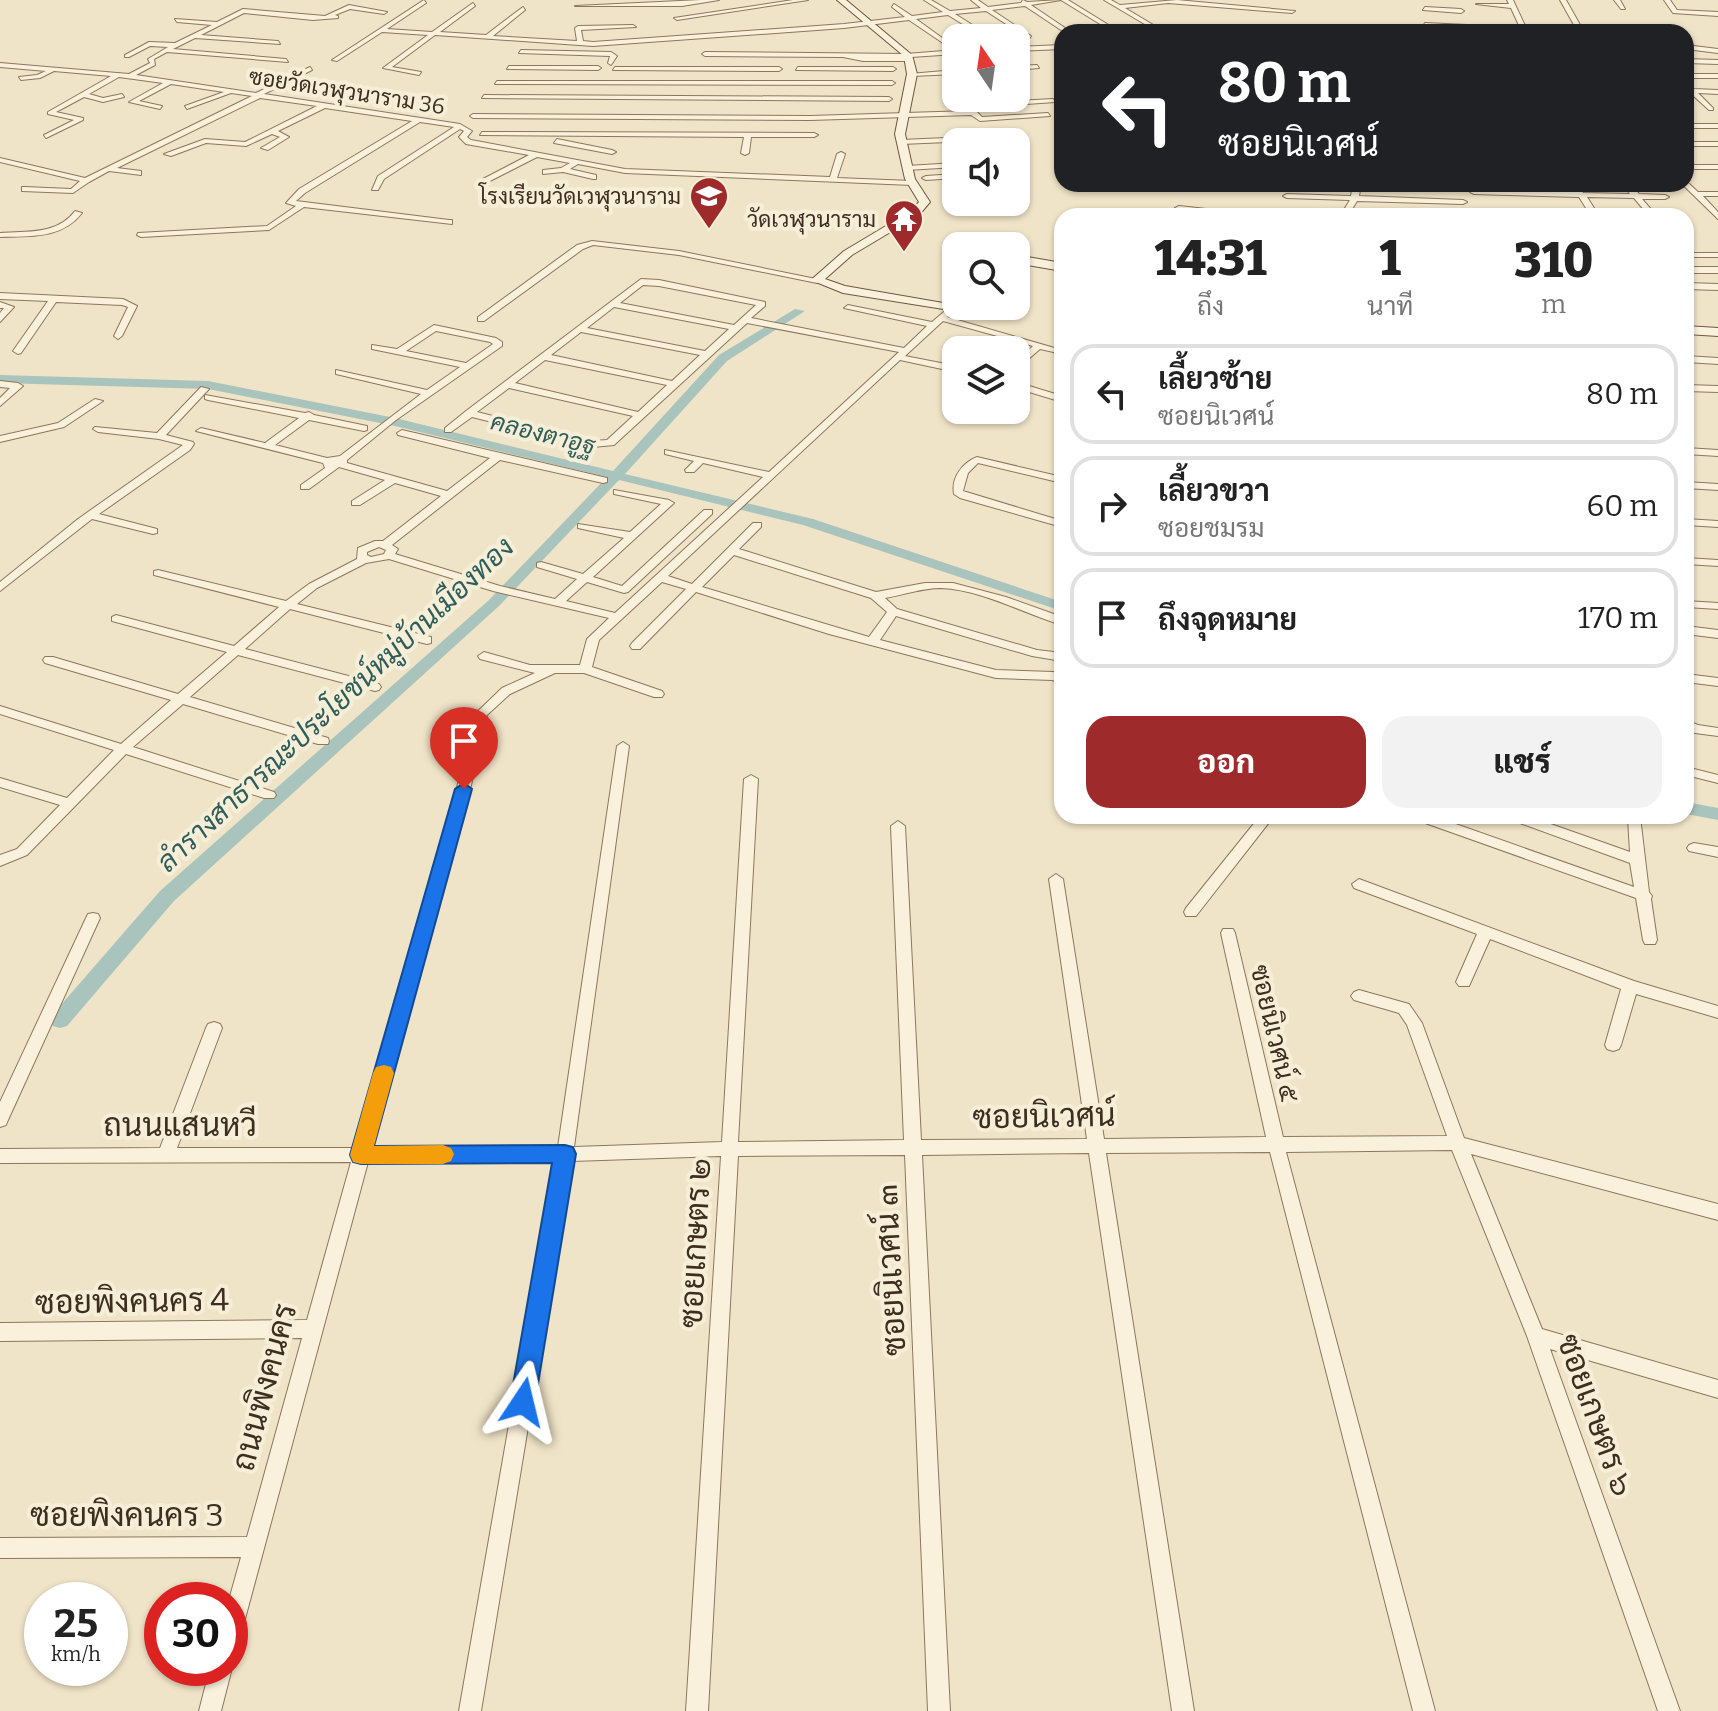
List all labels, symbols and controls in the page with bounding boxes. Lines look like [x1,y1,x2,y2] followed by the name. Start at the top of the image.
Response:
[942,24,1030,112] north arrow
[942,24,1030,424] map controls
[1218,50,1351,117] text: 80 m
[1086,56,1190,160] icon: left
[247,63,447,122] street label: ซอยวัดเวฬุวนาราม 36
[1218,122,1379,166] text: ซอยนิเวศน์
[942,128,1030,216] button: sound
[688,175,730,230] school or university icon: โรงเรียนวัดเวฬุวนาราม
[478,182,681,212] place label: โรงเรียนวัดเวฬุวนาราม
[883,198,925,253] temple icon: วัดเวฬุวนาราม
[747,206,876,235] place label: วัดเวฬุวนาราม
[1155,230,1267,288] text: 14:31
[1380,230,1401,288] text: 1
[942,232,1030,320] button: search
[1514,232,1593,290] text: 310
[1541,289,1566,320] text: m
[1197,291,1224,322] text: ถึง
[1367,291,1413,322] text: นาที
[942,336,1030,424] button: layers
[1158,361,1272,397] text: เลี้ยวซ้าย
[1090,372,1134,416] icon: left
[1586,376,1658,412] text: 80 m
[1158,401,1274,432] text: ซอยนิเวศน์
[487,408,599,464] water label: คลองตาอูฐ
[1158,473,1270,509] text: เลี้ยวขวา
[1090,484,1134,528] icon: right
[1587,488,1658,524] text: 60 m
[1158,513,1264,544] text: ซอยชมรม
[148,528,522,881] water label: ลำรางสาธารณะประโยชน์หมู่บ้านเมืองทอง
[1090,596,1134,640] icon: arrive
[1578,600,1658,636] text: 170 m
[1158,602,1297,638] text: ถึงจุดหมาย
[430,707,498,789] pin
[1086,716,1366,808] button: ออก
[1382,716,1662,808] button: แชร์
[442,719,486,763] icon: arrive
[1244,961,1307,1105] street label: ซอยนิเวศน์ ๕
[972,1094,1116,1136] street label: ซอยนิเวศน์
[103,1105,257,1144] street label: ถนนแสนหวี
[672,1157,718,1329] street label: ซอยเกษตร ๒
[865,1183,913,1357] street label: ซอยนิเวศน์ ๓
[35,1280,230,1322] street label: ซอยพิงคนคร 4
[223,1299,305,1475] street label: ถนนพิงคนคร
[1549,1329,1643,1501] street label: ซอยเกษตร ๖
[481,1360,565,1444] position arrow
[30,1496,224,1534] street label: ซอยพิงคนคร 3
[144,1582,248,1686] speed limit sign: 30
[54,1600,98,1648] text: 25
[51,1642,101,1666] text: km/h

